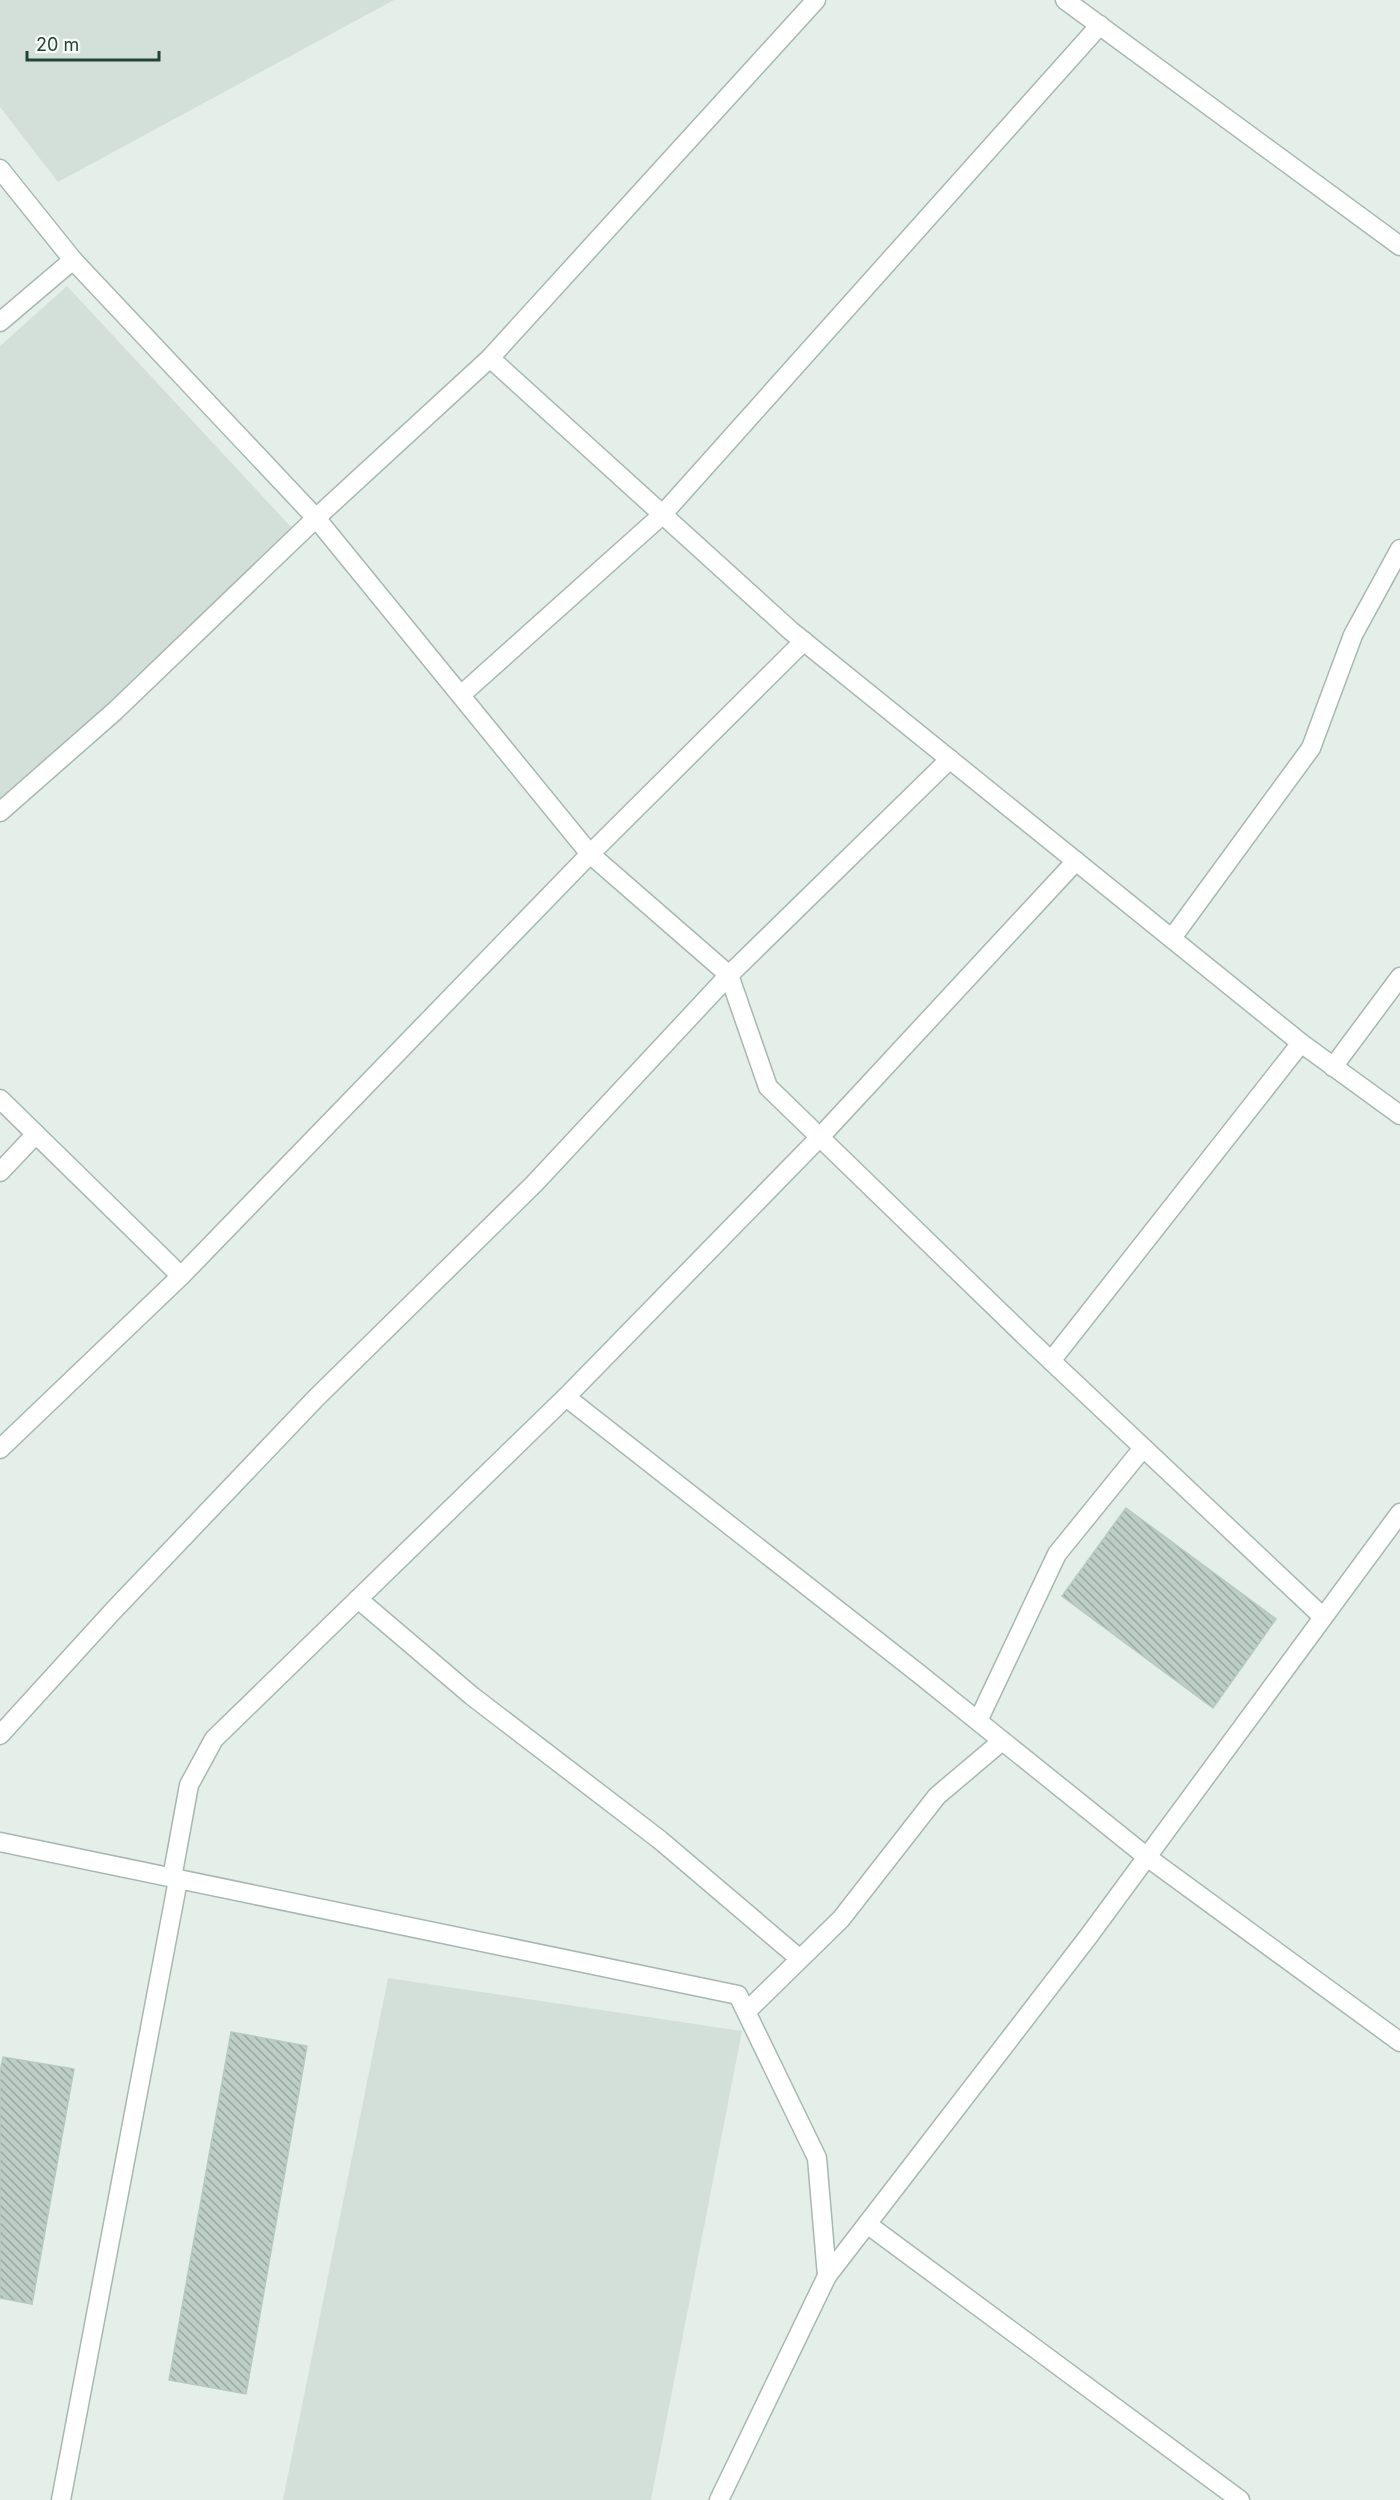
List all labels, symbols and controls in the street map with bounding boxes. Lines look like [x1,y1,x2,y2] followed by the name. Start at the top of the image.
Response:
[27,24,159,62] scale bar
[36,34,79,55] text: 20 m

